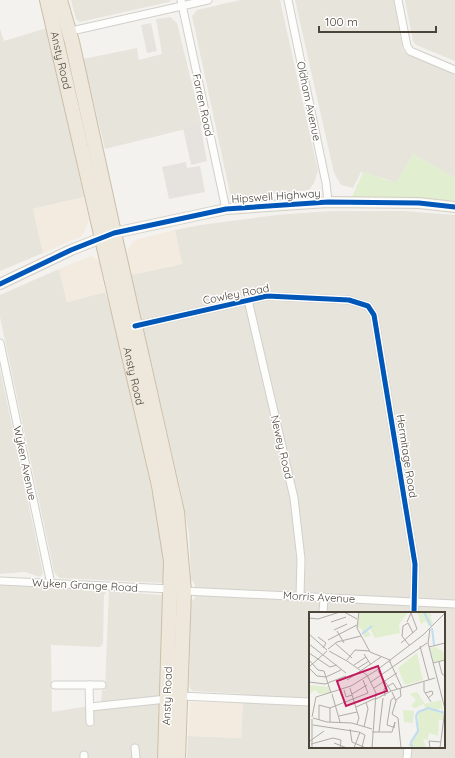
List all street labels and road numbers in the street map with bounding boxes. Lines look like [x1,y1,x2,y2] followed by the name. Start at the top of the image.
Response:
[47,30,74,91] street label: Ansty Road
[294,60,324,142] street label: Oldham Avenue
[190,72,216,138] street label: Farren Road
[231,186,321,206] street label: Hipswell Highway
[202,281,270,307] street label: Cowley Road
[120,346,147,406] street label: Ansty Road
[393,413,421,499] street label: Hermitage Road
[268,414,296,480] street label: Newey Road
[10,425,40,501] street label: Wyken Avenue
[32,575,138,595] street label: Wyken Grange Road
[283,588,355,606] street label: Morris Avenue
[159,666,175,726] street label: Ansty Road

